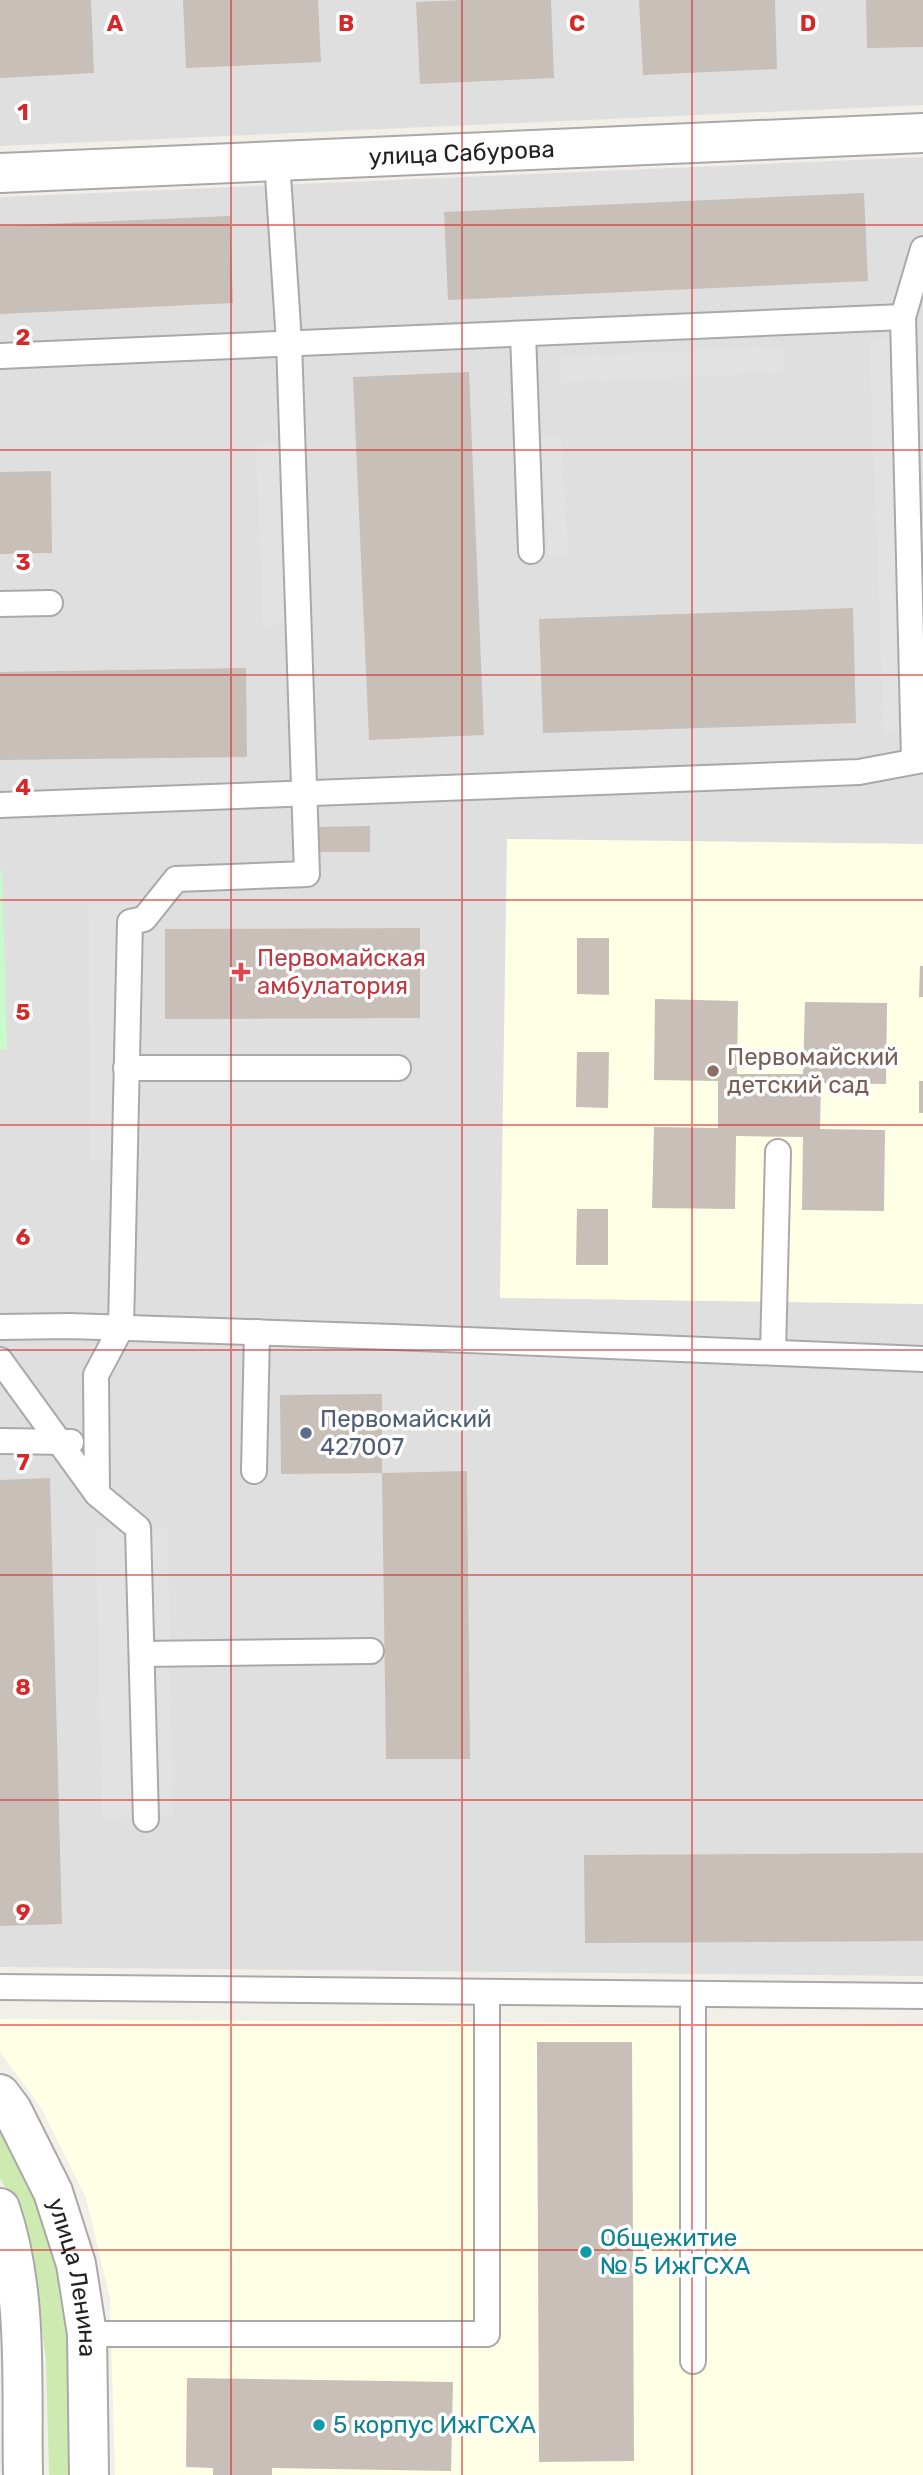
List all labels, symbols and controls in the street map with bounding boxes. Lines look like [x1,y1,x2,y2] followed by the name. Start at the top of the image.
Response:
[107,9,124,37] text: A
[338,9,354,37] text: B
[569,9,585,37] text: C
[800,9,816,37] text: D
[17,98,29,126] text: 1
[368,135,555,171] street label: улица Сабурова
[16,323,30,351] text: 2
[15,548,31,576] text: 3
[15,773,31,801] text: 4
[257,944,426,1000] place label: Первомайская амбулатория
[231,962,251,982] marker: Первомайская амбулатория
[16,998,31,1026] text: 5
[727,1043,899,1099] place label: Первомайский детский сад
[705,1063,721,1079] marker: Первомайский детский сад
[16,1223,31,1251] text: 6
[320,1405,492,1461] place label: Первомайский 427007
[298,1425,314,1441] marker: Первомайский 427007
[16,1448,30,1476] text: 7
[15,1673,31,1701] text: 8
[16,1898,30,1926] text: 9
[42,2194,101,2357] street label: улица Ленина
[600,2224,750,2280] place label: Общежитие № 5 ИжГСХА
[578,2244,594,2260] marker: Общежитие № 5 ИжГСХА
[333,2411,536,2439] place label: 5 корпус ИжГСХА
[311,2417,327,2433] marker: 5 корпус ИжГСХА

